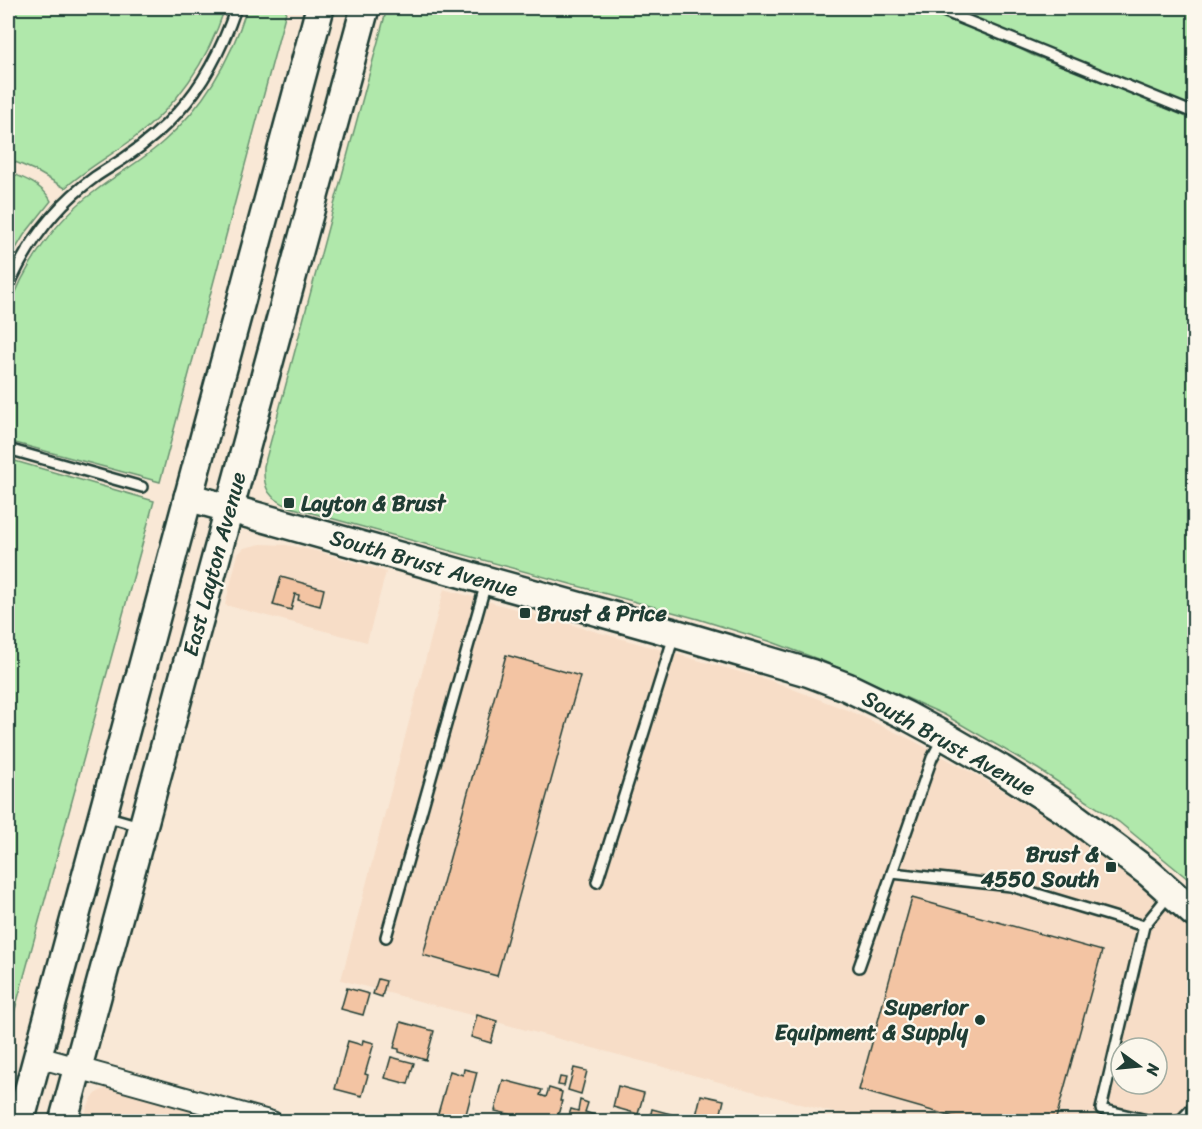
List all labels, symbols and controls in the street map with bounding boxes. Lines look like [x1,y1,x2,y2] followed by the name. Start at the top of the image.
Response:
[171,467,257,661] street label: East Layton Avenue
[301,484,447,523] place label: Layton & Brust
[282,496,296,510] marker: Layton & Brust
[325,517,523,609] street label: South Brust Avenue
[537,594,667,633] place label: Brust & Price
[518,606,532,620] marker: Brust & Price
[855,679,1044,807] street label: South Brust Avenue
[980,835,1099,899] place label: Brust & 4550 South
[1104,860,1118,874] marker: Brust & 4550 South
[775,988,970,1052] place label: Superior Equipment & Supply
[973,1013,987,1027] marker: Superior Equipment & Supply
[1109,1036,1169,1096] north arrow
[1137,1060,1169,1080] text: N

